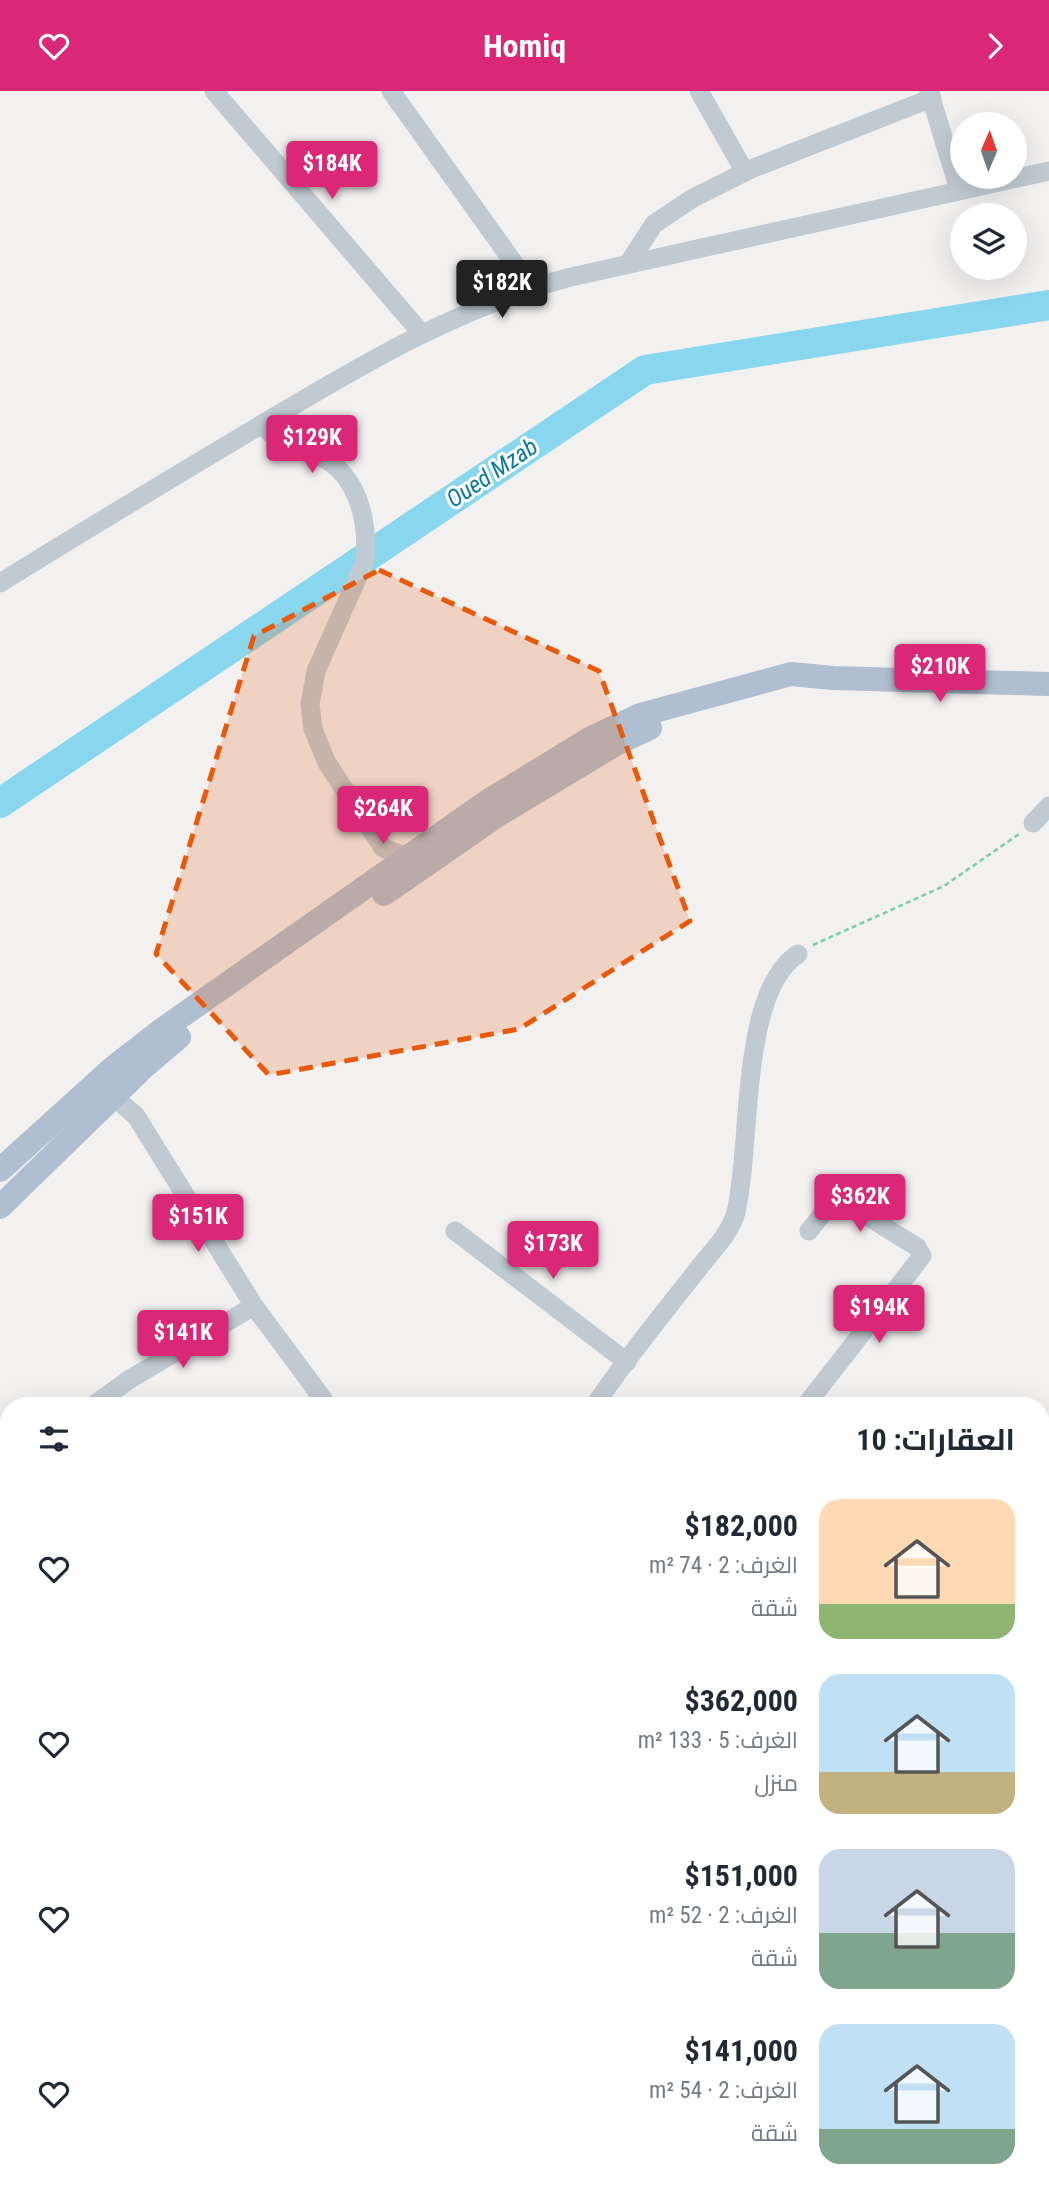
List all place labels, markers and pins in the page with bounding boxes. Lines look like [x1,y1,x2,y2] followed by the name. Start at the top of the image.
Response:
[283,141,381,201] pin: $184K
[453,261,551,320] pin: $182K
[263,415,361,475] pin: $129K
[891,645,989,704] pin: $210K
[334,787,432,846] pin: $264K
[811,1175,909,1234] pin: $362K
[149,1195,247,1254] pin: $151K
[504,1221,602,1281] pin: $173K
[830,1285,928,1345] pin: $194K
[134,1311,232,1370] pin: $141K

